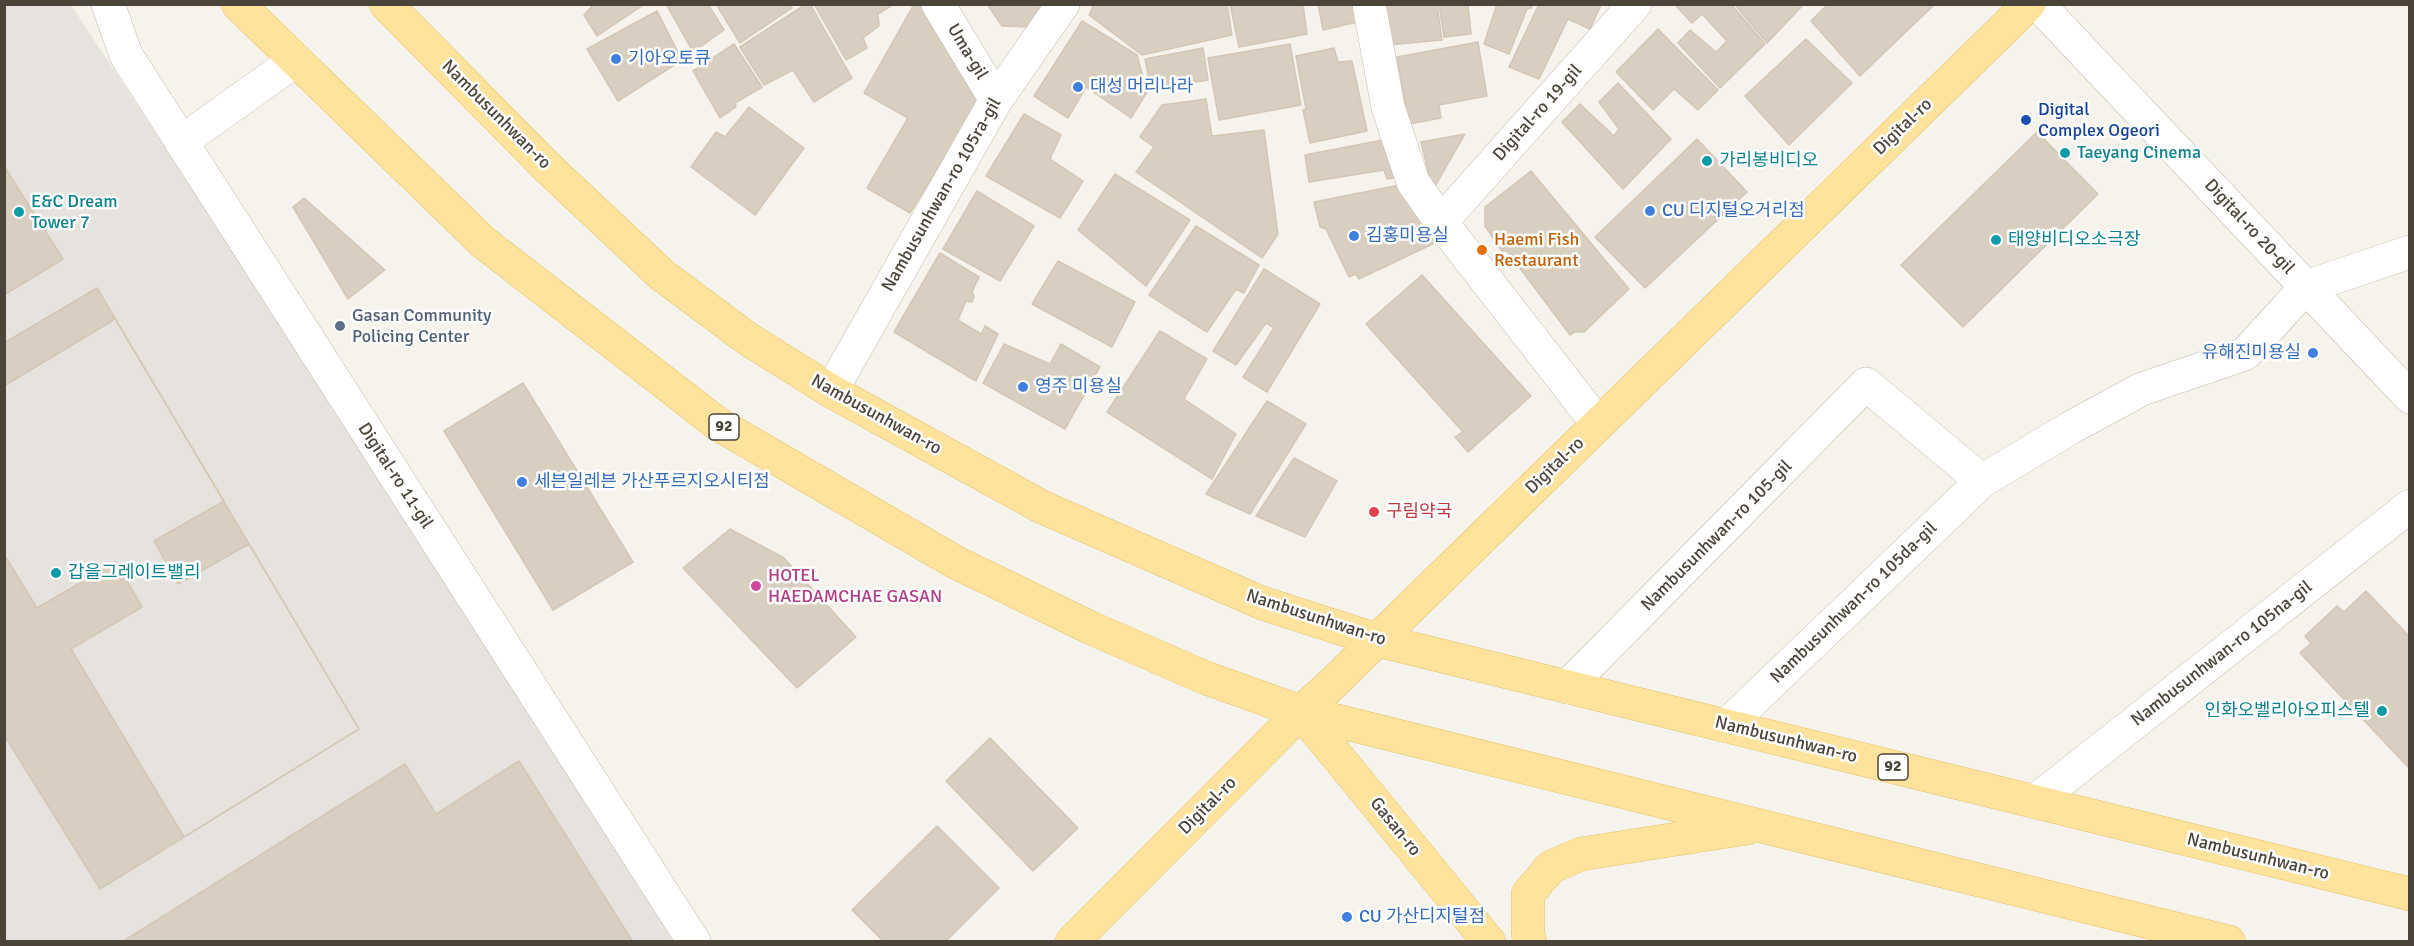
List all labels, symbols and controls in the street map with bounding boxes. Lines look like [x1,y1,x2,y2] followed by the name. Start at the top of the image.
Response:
[942,20,992,84] street label: Uma-gil
[628,48,711,70] place label: 기아오토큐
[609,52,623,66] marker: 기아오토큐
[437,56,555,174] street label: Nambusunhwan-ro
[1489,60,1587,166] street label: Digital-ro 19-gil
[1090,76,1193,98] place label: 대성 머리나라
[1071,80,1085,94] marker: 대성 머리나라
[878,94,1006,296] street label: Nambusunhwan-ro 105ra-gil
[1869,94,1937,160] street label: Digital-ro
[2038,99,2160,142] place label: Digital Complex Ogeori
[2019,113,2033,127] marker: Digital Complex Ogeori
[2077,142,2201,164] place label: Taeyang Cinema
[2058,146,2072,160] marker: Taeyang Cinema
[1719,150,1818,172] place label: 가리봉비디오
[1700,154,1714,168] marker: 가리봉비디오
[2199,175,2299,279] street label: Digital-ro 20-gil
[31,191,118,234] place label: E&C Dream Tower 7
[1662,200,1805,222] place label: CU 디지털오거리점
[1643,204,1657,218] marker: CU 디지털오거리점
[12,205,26,219] marker: E&C Dream Tower 7
[1366,225,1449,247] place label: 김홍미용실
[1347,229,1361,243] marker: 김홍미용실
[1494,229,1579,272] place label: Haemi Fish Restaurant
[2008,229,2140,251] place label: 태양비디오소극장
[1989,233,2003,247] marker: 태양비디오소극장
[1475,243,1489,257] marker: Haemi Fish Restaurant
[352,305,492,348] place label: Gasan Community Policing Center
[333,319,347,333] marker: Gasan Community Policing Center
[2202,342,2301,364] place label: 유해진미용실
[2306,346,2320,360] marker: 유해진미용실
[807,370,945,460] street label: Nambusunhwan-ro
[1035,376,1122,398] place label: 영주 미용실
[1016,380,1030,394] marker: 영주 미용실
[709,414,739,440] road number: 92
[353,419,437,533] street label: Digital-ro 11-gil
[1521,433,1589,499] street label: Digital-ro
[1637,456,1797,616] street label: Nambusunhwan-ro 105-gil
[534,471,770,493] place label: 세븐일레븐 가산푸르지오시티점
[515,475,529,489] marker: 세븐일레븐 가산푸르지오시티점
[1386,501,1452,523] place label: 구림약국
[1367,505,1381,519] marker: 구림약국
[1766,518,1942,688] street label: Nambusunhwan-ro 105da-gil
[68,562,200,584] place label: 갑을그레이트밸리
[768,565,942,608] place label: HOTEL HAEDAMCHAE GASAN
[49,566,63,580] marker: 갑을그레이트밸리
[2127,577,2317,731] street label: Nambusunhwan-ro 105na-gil
[749,579,763,593] marker: HOTEL HAEDAMCHAE GASAN
[1243,585,1389,651] street label: Nambusunhwan-ro
[2204,700,2370,722] place label: 인화오벨리아오피스텔
[2375,704,2389,718] marker: 인화오벨리아오피스텔
[1713,712,1859,768] street label: Nambusunhwan-ro
[1878,754,1908,780] road number: 92
[1174,772,1242,840] street label: Digital-ro
[1365,793,1425,861] street label: Gasan-ro
[2185,829,2331,885] street label: Nambusunhwan-ro
[1359,906,1485,928] place label: CU 가산디지털점
[1340,910,1354,924] marker: CU 가산디지털점

